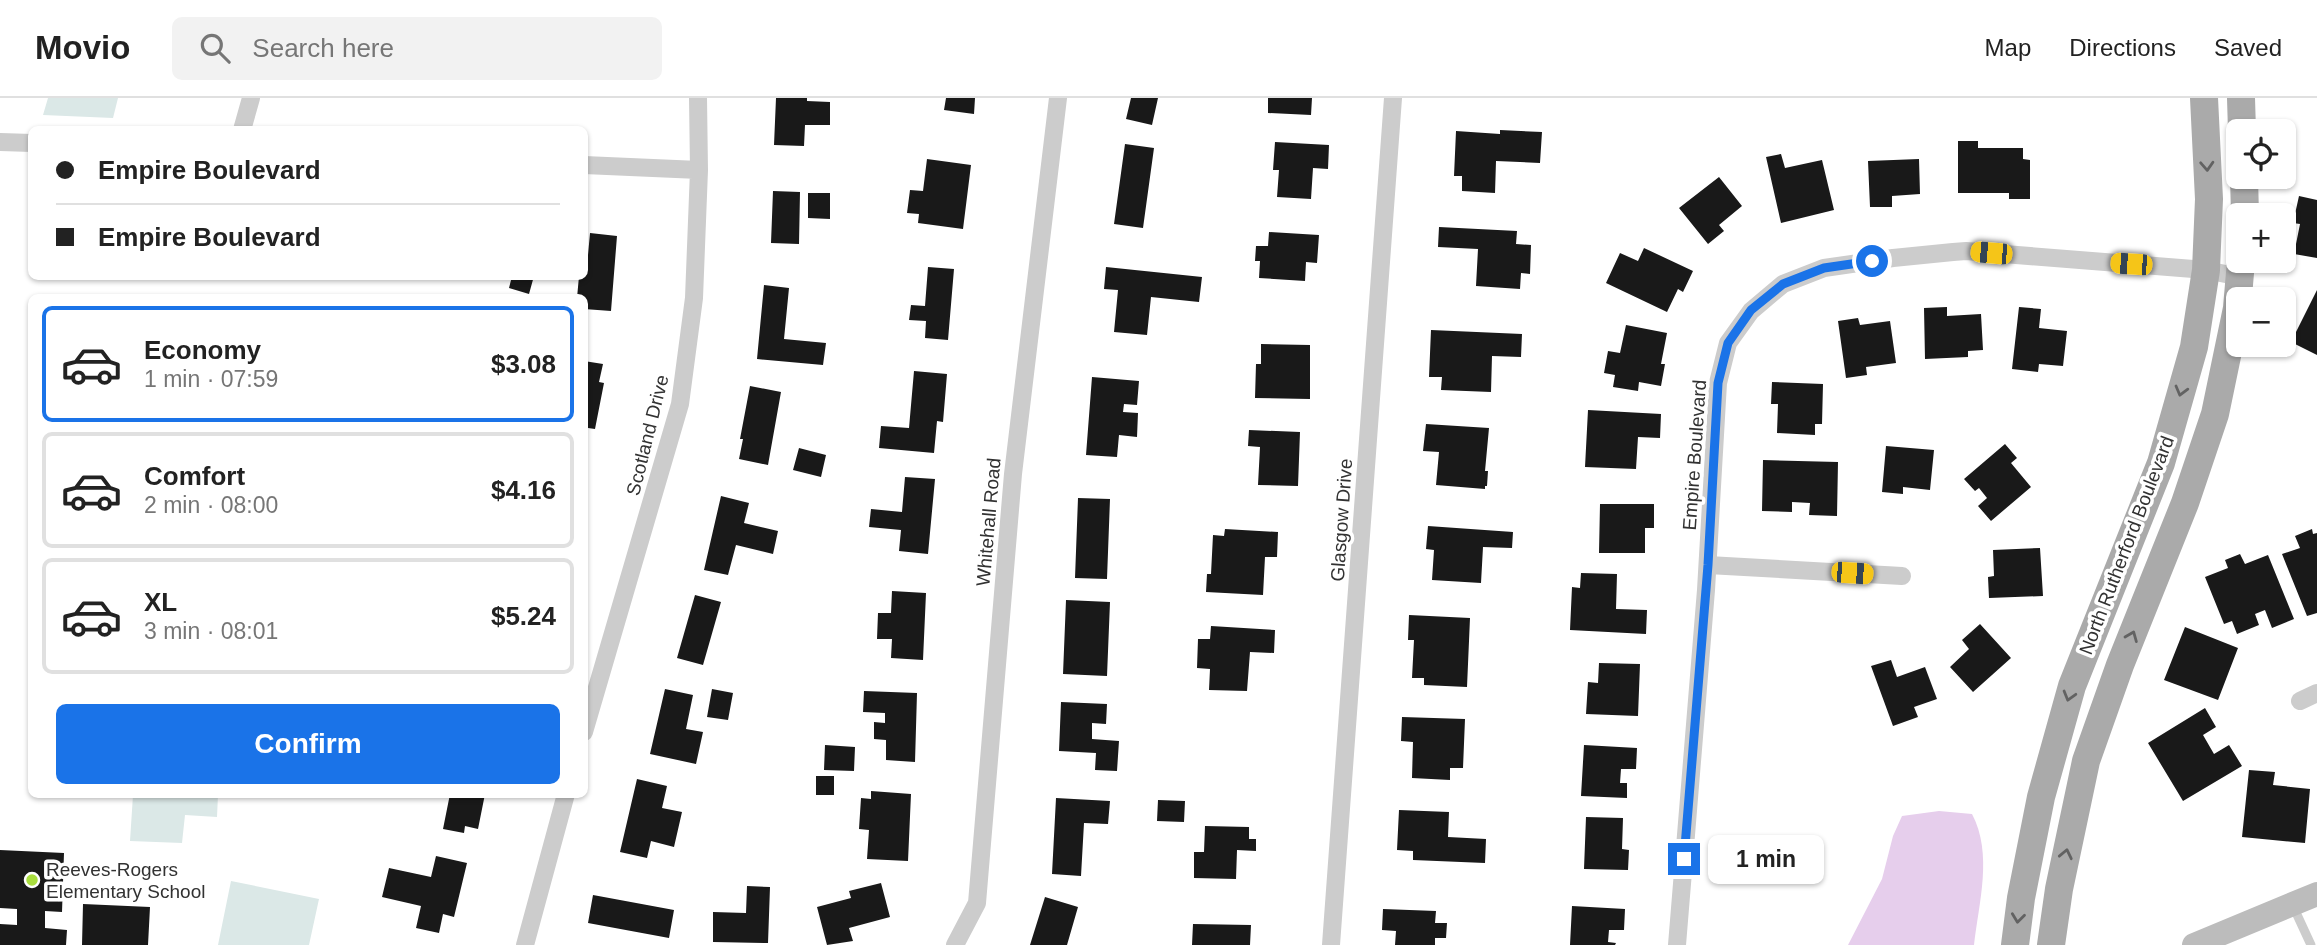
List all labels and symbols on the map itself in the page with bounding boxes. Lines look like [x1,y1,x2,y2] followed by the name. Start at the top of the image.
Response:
[2200,161,2215,172] one-way arrow
[1970,241,2013,265] car
[1856,245,1888,277] route start
[2110,252,2153,276] car
[622,373,673,498] street label: Scotland Drive
[1679,379,1710,531] street label: Empire Boulevard
[2175,385,2190,397] one-way arrow
[2075,433,2178,657] street label: North Rutherford Boulevard
[972,457,1005,587] street label: Whitehall Road
[1327,458,1356,582] street label: Glasgow Drive
[1831,561,1874,585] car
[2124,631,2138,644] one-way arrow
[2063,690,2078,702] one-way arrow
[1708,834,1824,884] callout: 1 min
[1668,843,1700,875] route end
[2058,848,2073,860] one-way arrow
[46,859,205,902] place label: Reeves-Rogers Elementary School
[24,872,40,888] marker: Reeves-Rogers Elementary School
[2011,912,2026,923] one-way arrow

